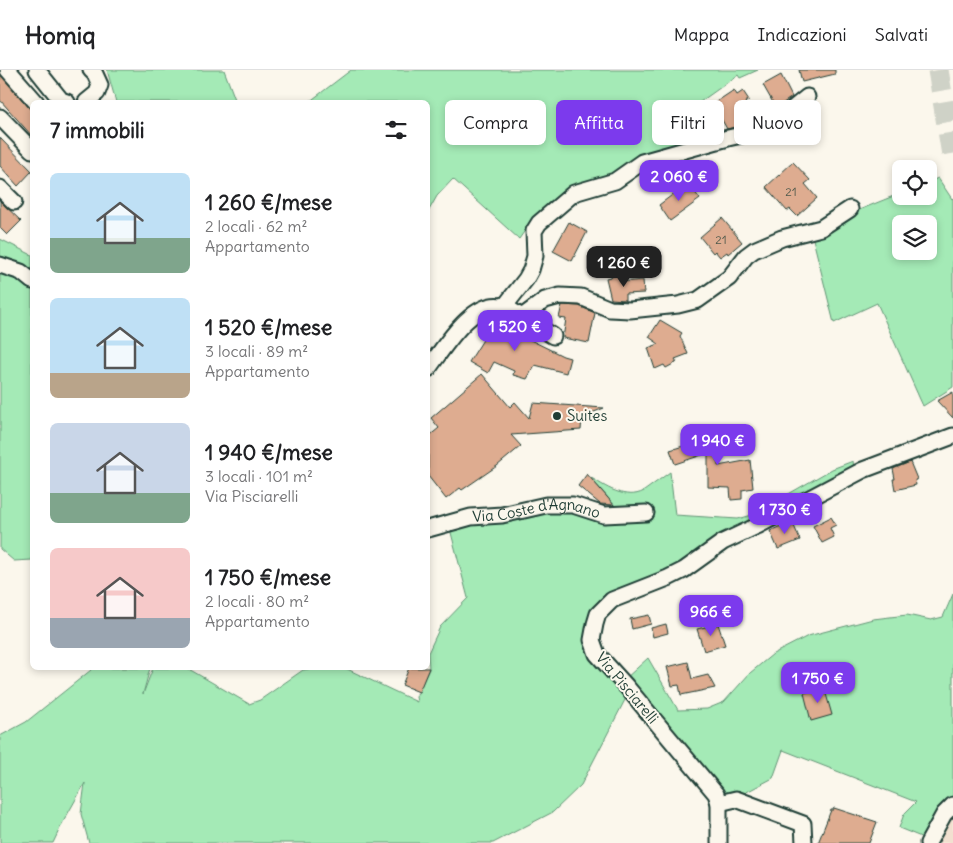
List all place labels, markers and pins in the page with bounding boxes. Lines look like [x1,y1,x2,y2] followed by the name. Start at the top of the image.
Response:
[633,160,725,202] pin: 2 060 €
[578,246,670,288] pin: 1 260 €
[469,310,561,352] pin: 1 520 €
[567,406,607,425] place label: Suites
[551,410,563,422] marker: Suites
[672,424,764,466] pin: 1 940 €
[739,492,831,535] pin: 1 730 €
[676,594,746,637] pin: 966 €
[772,662,864,704] pin: 1 750 €

